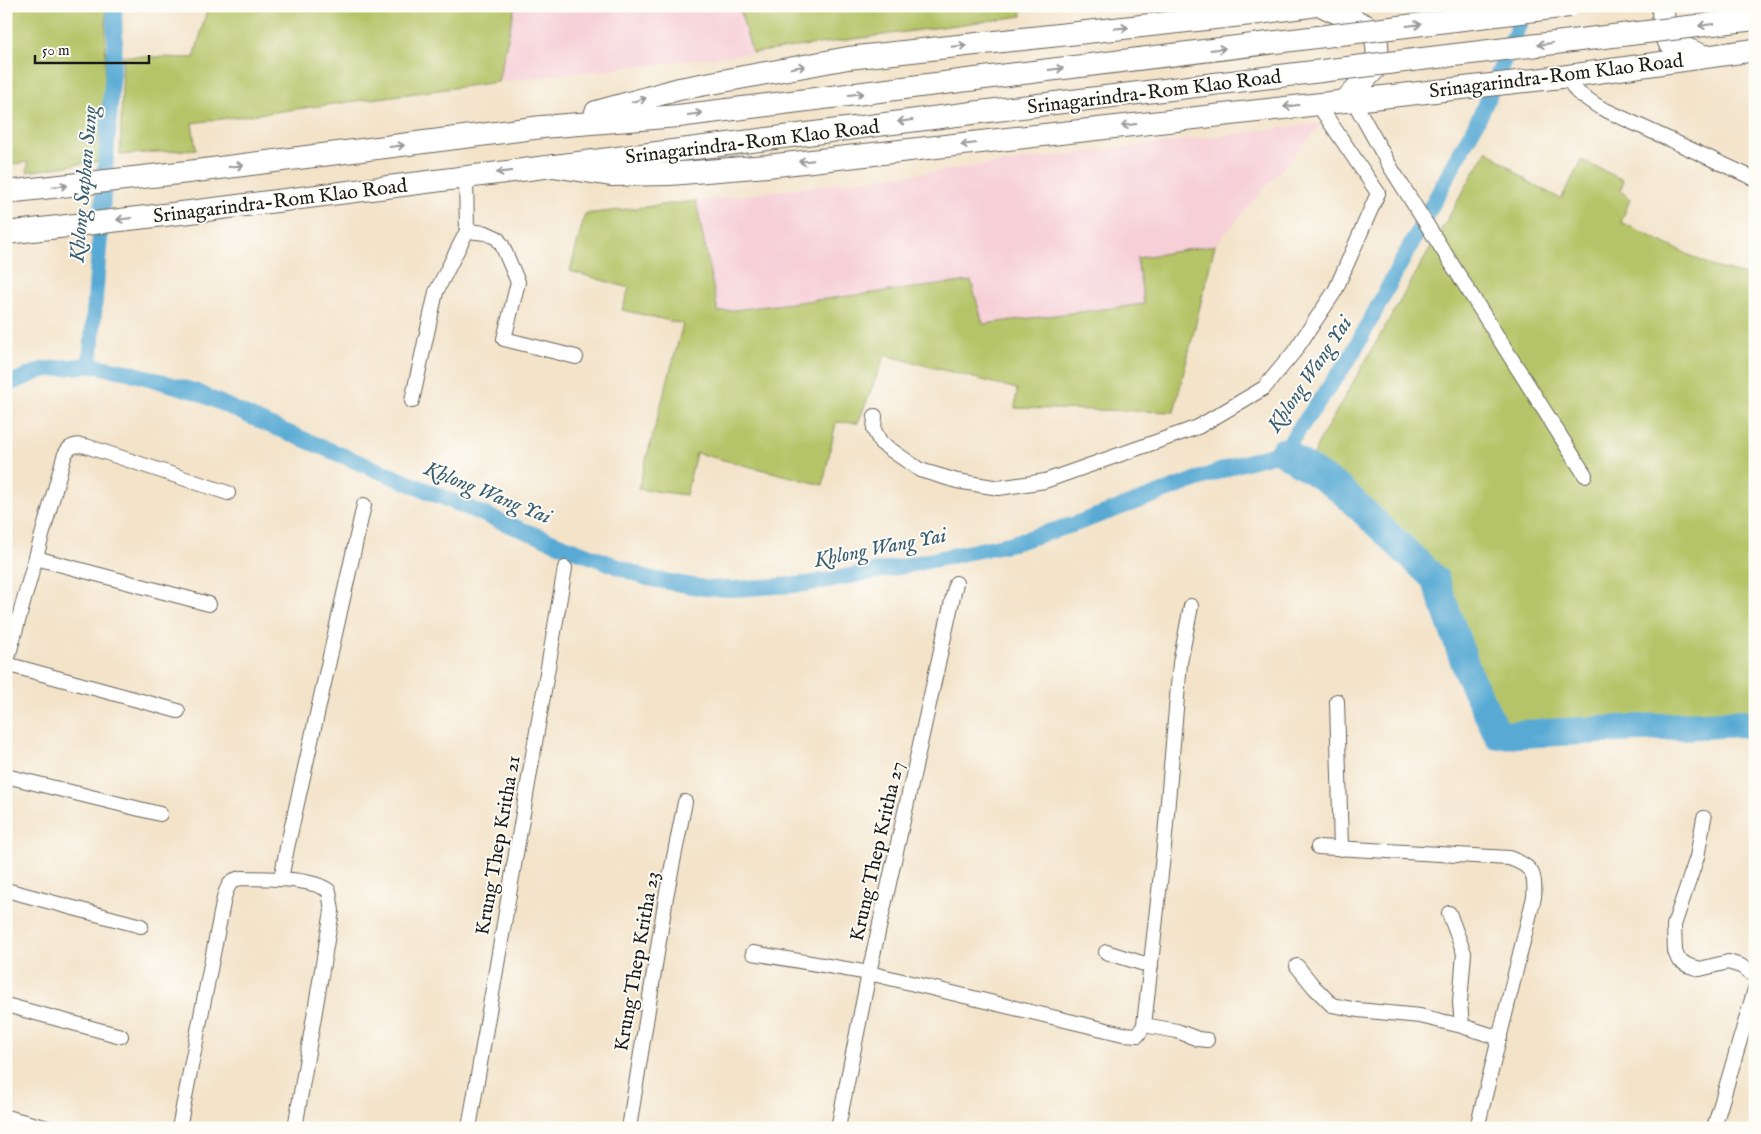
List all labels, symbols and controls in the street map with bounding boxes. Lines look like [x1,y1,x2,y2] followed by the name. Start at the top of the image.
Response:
[1405,20,1421,30] one-way arrow
[1699,20,1715,30] one-way arrow
[1113,24,1129,33] one-way arrow
[35,32,149,64] scale bar
[1537,39,1553,49] one-way arrow
[42,41,70,60] text: 50 m
[951,41,967,51] one-way arrow
[1209,44,1225,54] one-way arrow
[1428,48,1685,104] street label: Srinagarindra-Rom Klao Road
[790,62,806,72] one-way arrow
[1026,64,1283,120] street label: Srinagarindra-Rom Klao Road
[1048,64,1064,74] one-way arrow
[848,89,864,99] one-way arrow
[631,95,647,105] one-way arrow
[1283,101,1299,111] one-way arrow
[64,104,105,264] water label: Khlong Saphan Sung
[687,109,703,119] one-way arrow
[624,114,881,170] street label: Srinagarindra-Rom Klao Road
[897,117,913,127] one-way arrow
[1122,120,1138,130] one-way arrow
[960,139,976,149] one-way arrow
[389,141,405,151] one-way arrow
[799,156,815,166] one-way arrow
[228,161,244,171] one-way arrow
[497,167,513,177] one-way arrow
[152,173,409,229] street label: Srinagarindra-Rom Klao Road
[52,181,68,191] one-way arrow
[116,214,132,224] one-way arrow
[1261,310,1360,439] water label: Khlong Wang Yai
[419,455,557,532] water label: Khlong Wang Yai
[811,522,951,575] water label: Khlong Wang Yai
[470,753,527,937] street label: Krung Thep Kritha 21
[845,759,910,944] street label: Krung Thep Kritha 27
[609,869,666,1053] street label: Krung Thep Kritha 23

